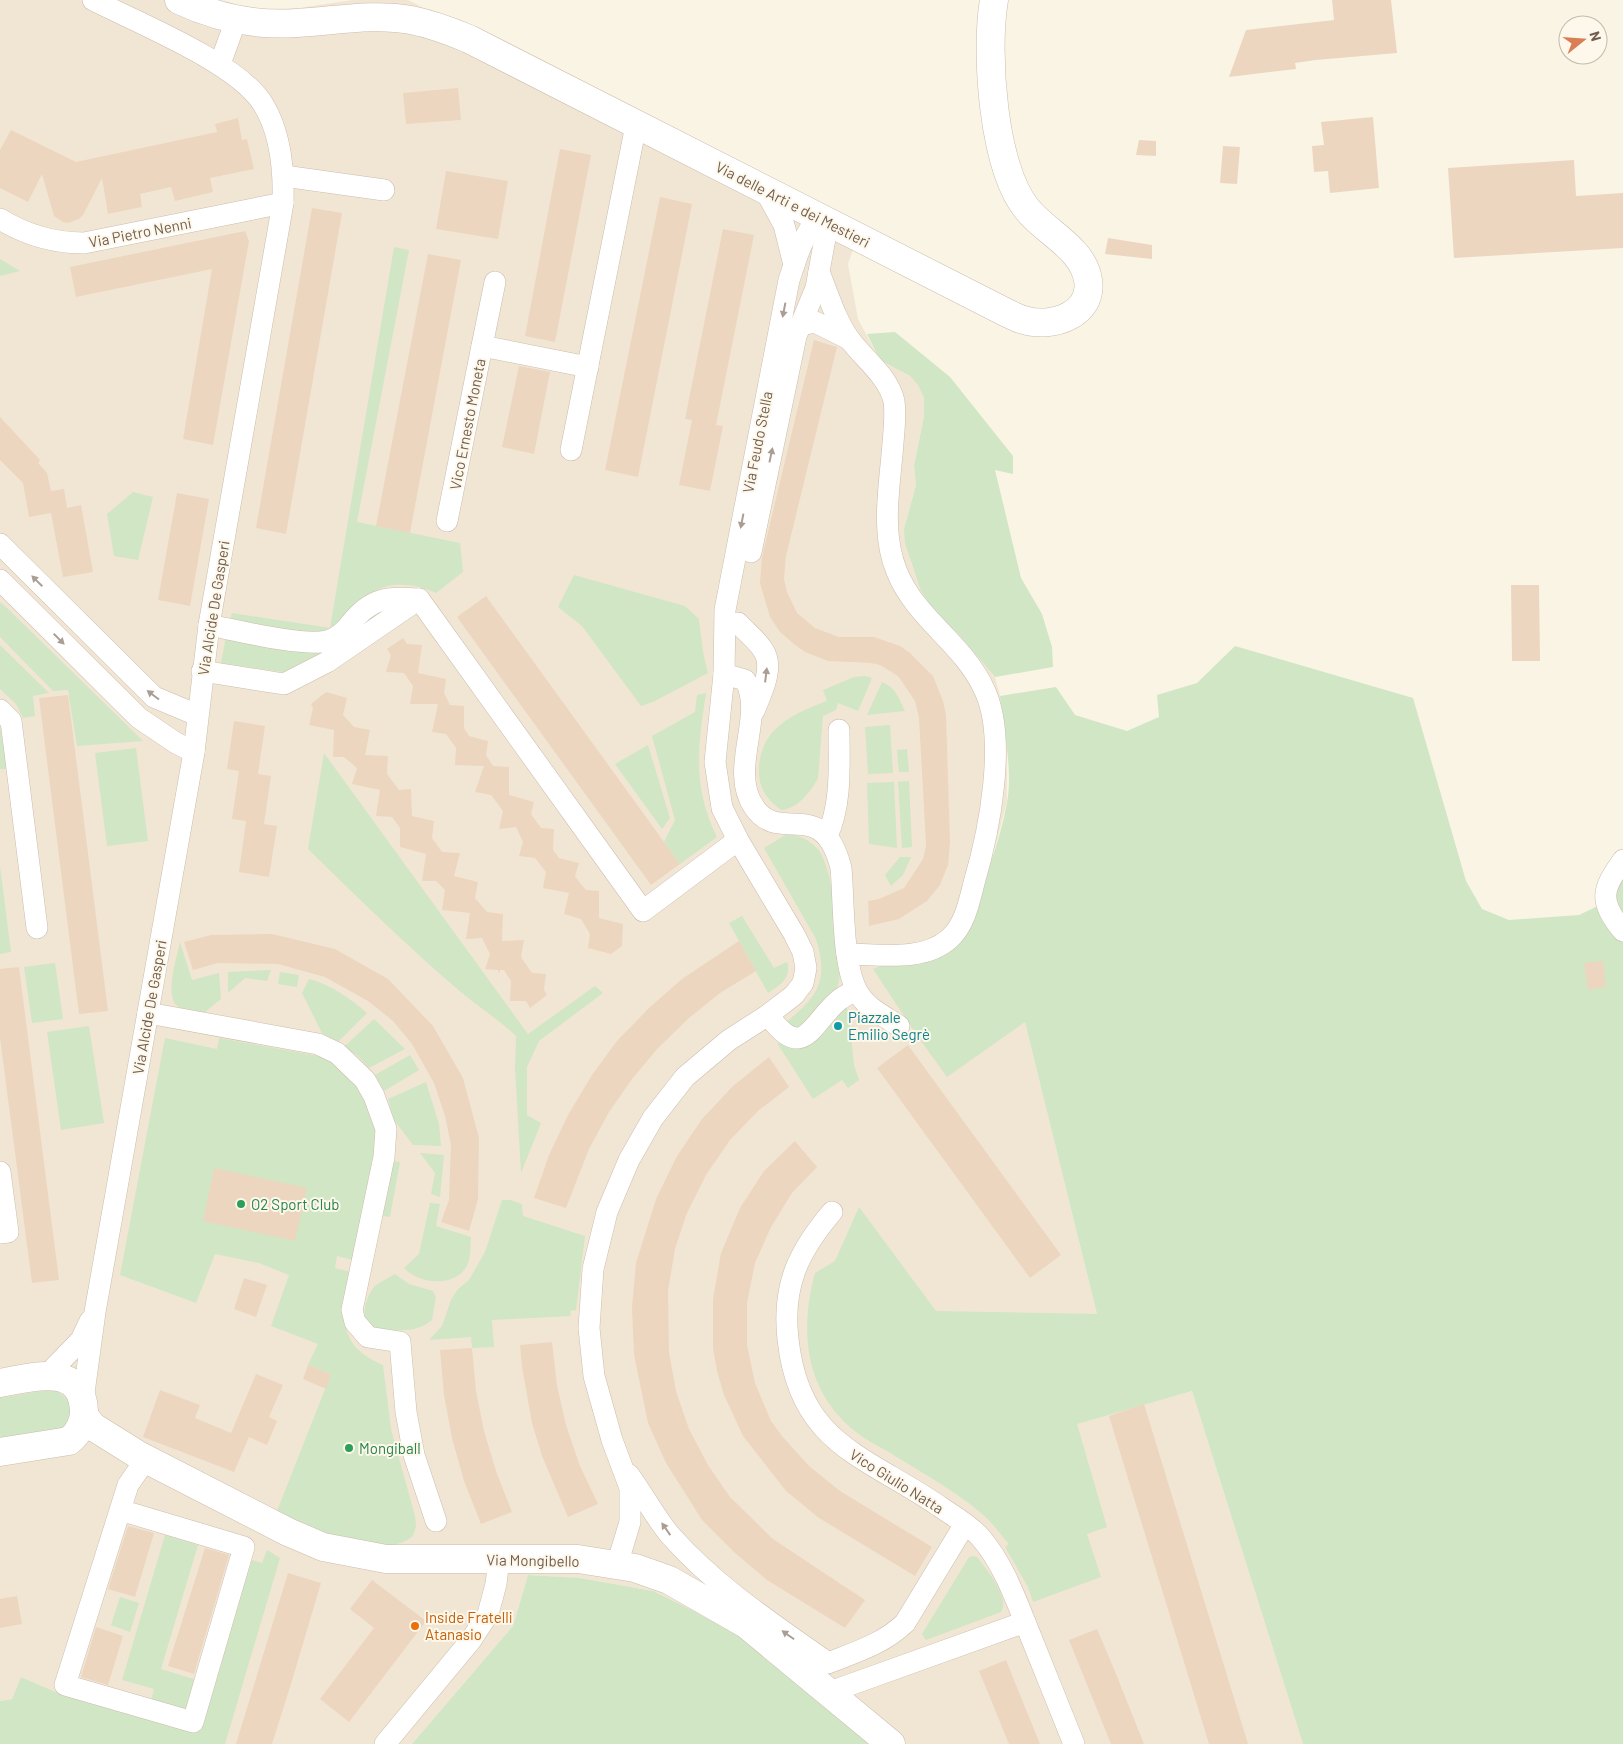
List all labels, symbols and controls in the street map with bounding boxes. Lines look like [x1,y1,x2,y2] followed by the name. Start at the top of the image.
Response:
[1558,15,1608,65] north arrow
[1586,29,1605,43] text: N
[713,157,873,251] street label: Via delle Arti e dei Mestieri
[87,213,193,251] street label: Via Pietro Nenni
[779,303,787,319] one-way arrow
[445,357,489,491] street label: Vico Ernesto Moneta
[738,390,776,494] street label: Via Feudo Stella
[767,448,775,463] one-way arrow
[737,514,745,530] one-way arrow
[193,539,233,677] street label: Via Alcide De Gasperi
[32,575,44,587] one-way arrow
[53,633,65,645] one-way arrow
[762,667,770,683] one-way arrow
[147,689,160,700] one-way arrow
[128,938,170,1076] street label: Via Alcide De Gasperi
[848,1008,930,1043] place label: Piazzale Emilio Segrè
[832,1020,844,1032] marker: Piazzale Emilio Segrè
[251,1195,339,1213] place label: O2 Sport Club
[235,1198,247,1210] marker: O2 Sport Club
[359,1439,421,1457] place label: Mongiball
[343,1442,355,1454] marker: Mongiball
[847,1445,947,1517] street label: Vico Giulio Natta
[661,1522,671,1536] one-way arrow
[486,1550,580,1570] street label: Via Mongibello
[425,1608,513,1643] place label: Inside Fratelli Atanasio
[409,1620,421,1632] marker: Inside Fratelli Atanasio
[782,1630,795,1640] one-way arrow

